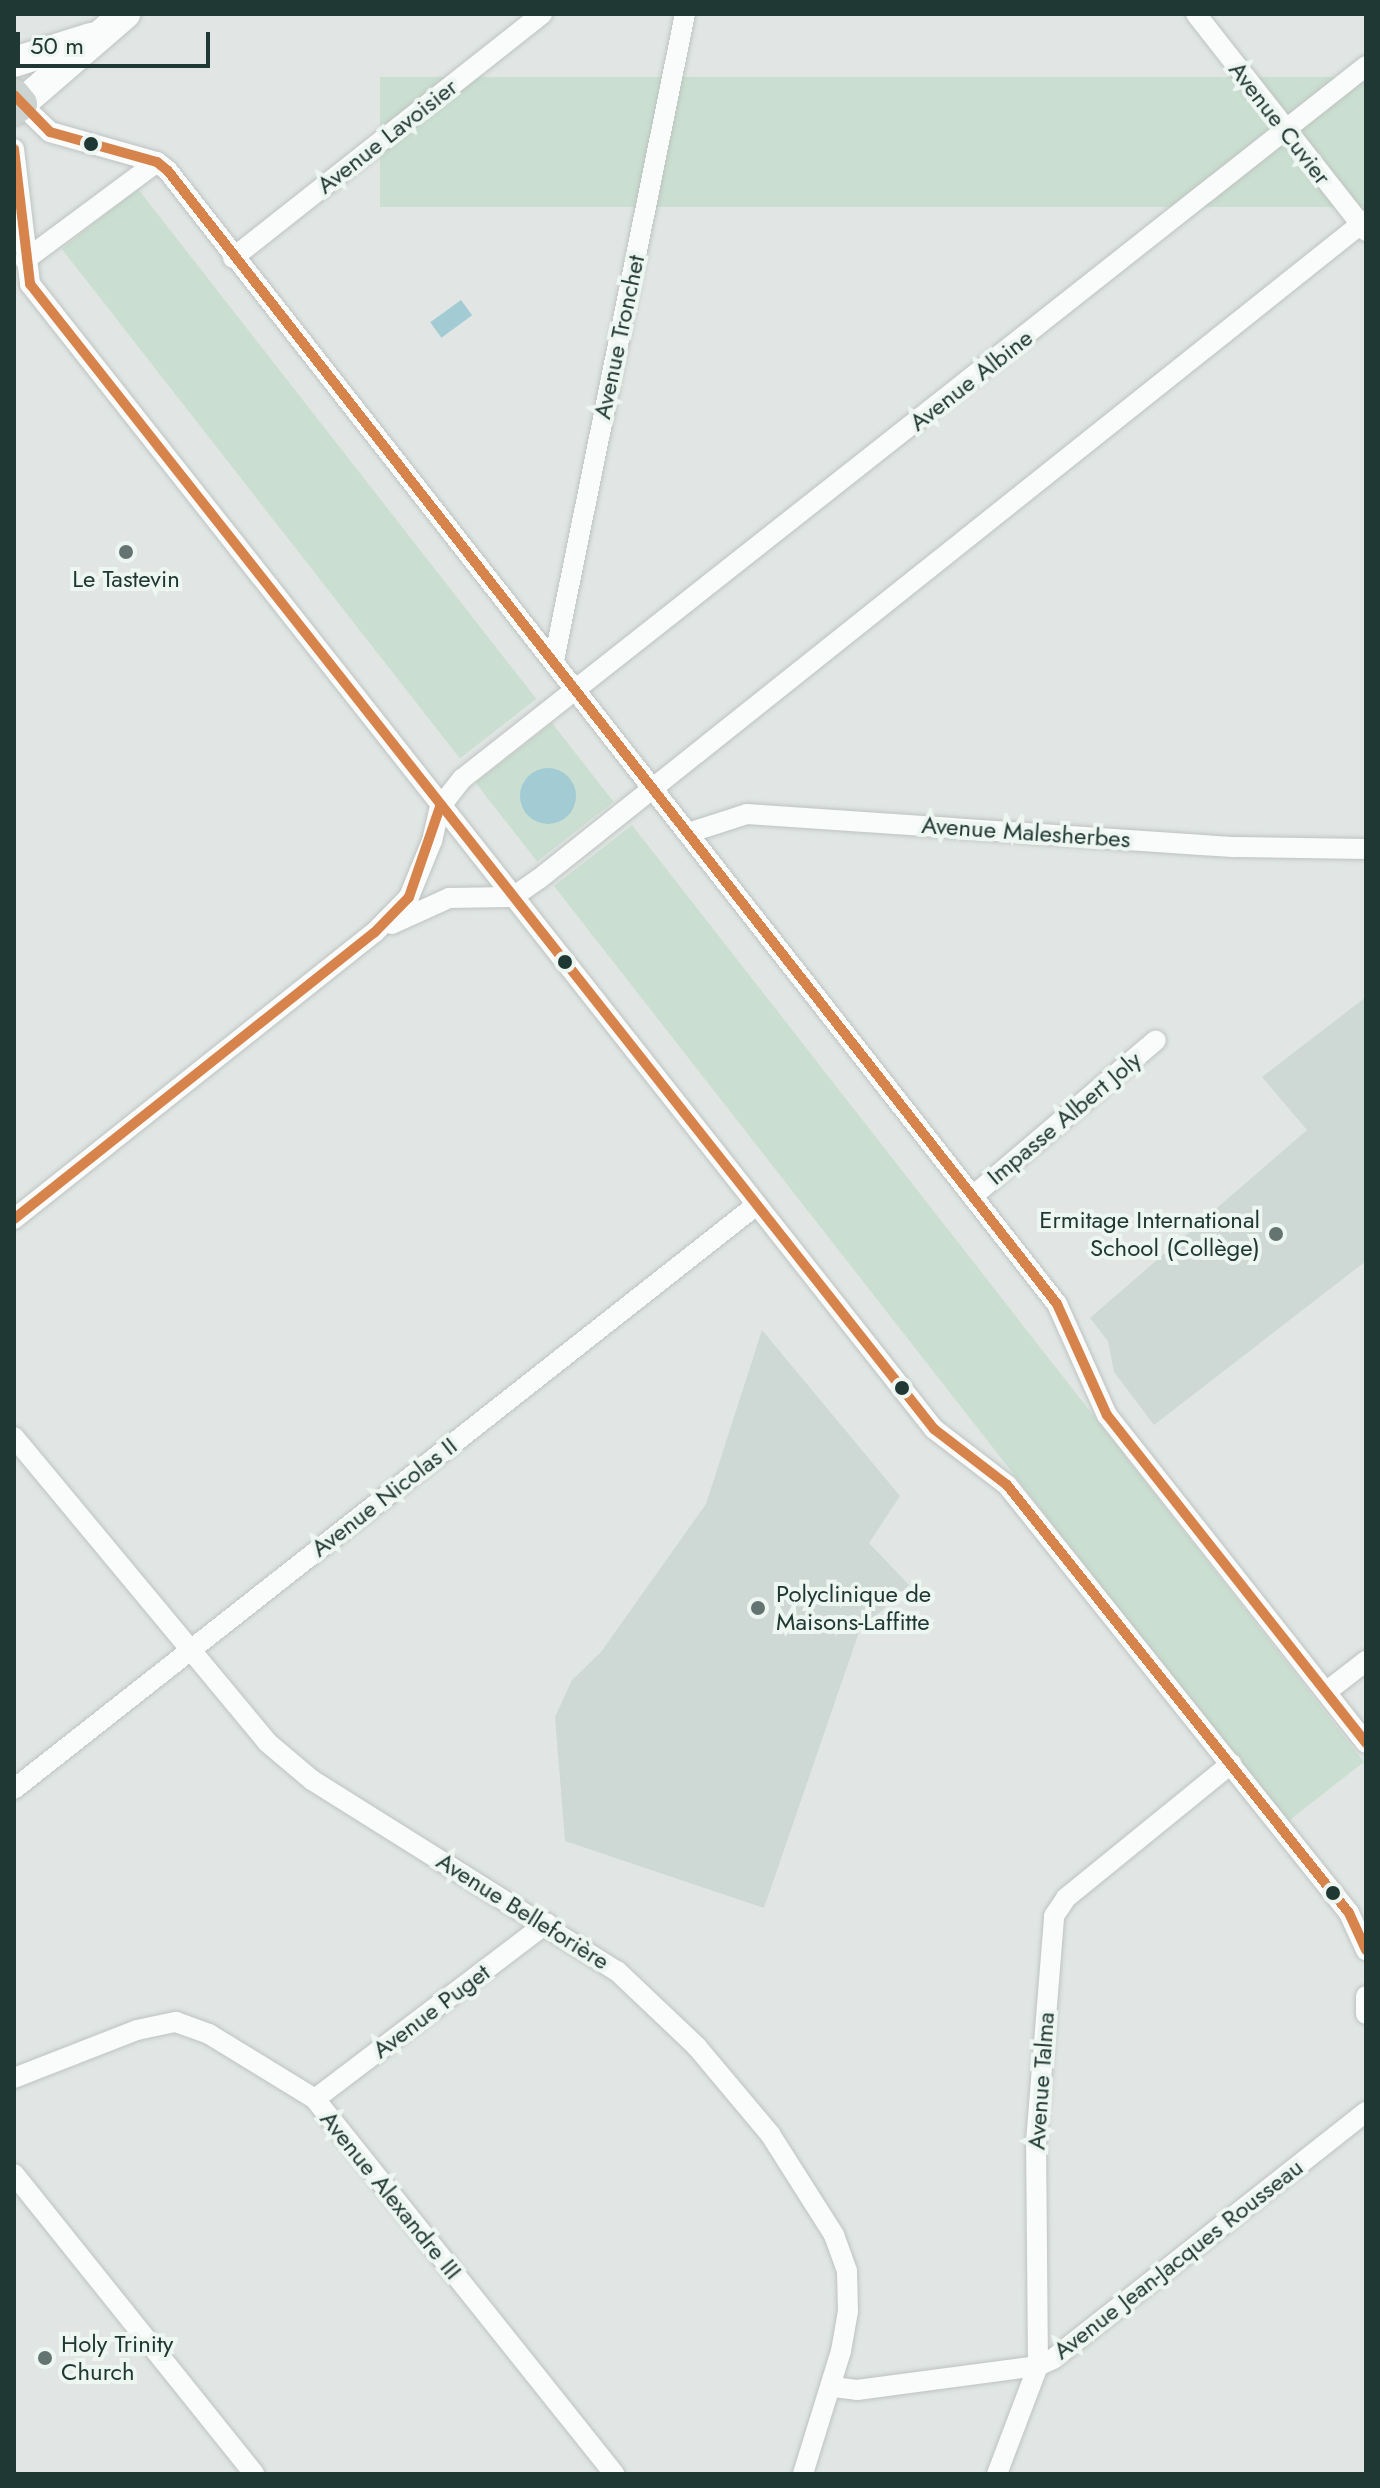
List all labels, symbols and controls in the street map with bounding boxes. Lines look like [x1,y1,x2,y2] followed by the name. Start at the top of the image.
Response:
[20,16,214,66] scale bar
[30,28,84,63] text: 50 m
[1223,56,1337,190] street label: Avenue Cuvier
[311,72,463,200] street label: Avenue Lavoisier
[83,136,99,152] unlabelled marker
[588,252,650,422] street label: Avenue Tronchet
[904,323,1038,437] street label: Avenue Albine
[117,543,135,561] marker: Le Tastevin
[72,565,180,593] place label: Le Tastevin
[921,810,1131,854] street label: Avenue Malesherbes
[557,954,573,970] unlabelled marker
[981,1045,1147,1191] street label: Impasse Albert Joly
[1039,1206,1260,1262] place label: Ermitage International School (Collège)
[1267,1225,1285,1243] marker: Ermitage International School (Collège)
[894,1380,910,1396] unlabelled marker
[305,1431,463,1563] street label: Avenue Nicolas II
[776,1580,931,1636] place label: Polyclinique de Maisons-Laffitte
[747,1597,769,1619] marker: Polyclinique de Maisons-Laffitte
[431,1846,615,1976] street label: Avenue Belleforière
[1325,1885,1341,1901] unlabelled marker
[367,1958,495,2064] street label: Avenue Puget
[1022,2011,1060,2151] street label: Avenue Talma
[314,2105,468,2285] street label: Avenue Alexandre III
[1048,2153,1308,2365] street label: Avenue Jean-Jacques Rousseau
[61,2330,173,2386] place label: Holy Trinity Church
[36,2349,54,2367] marker: Holy Trinity Church

